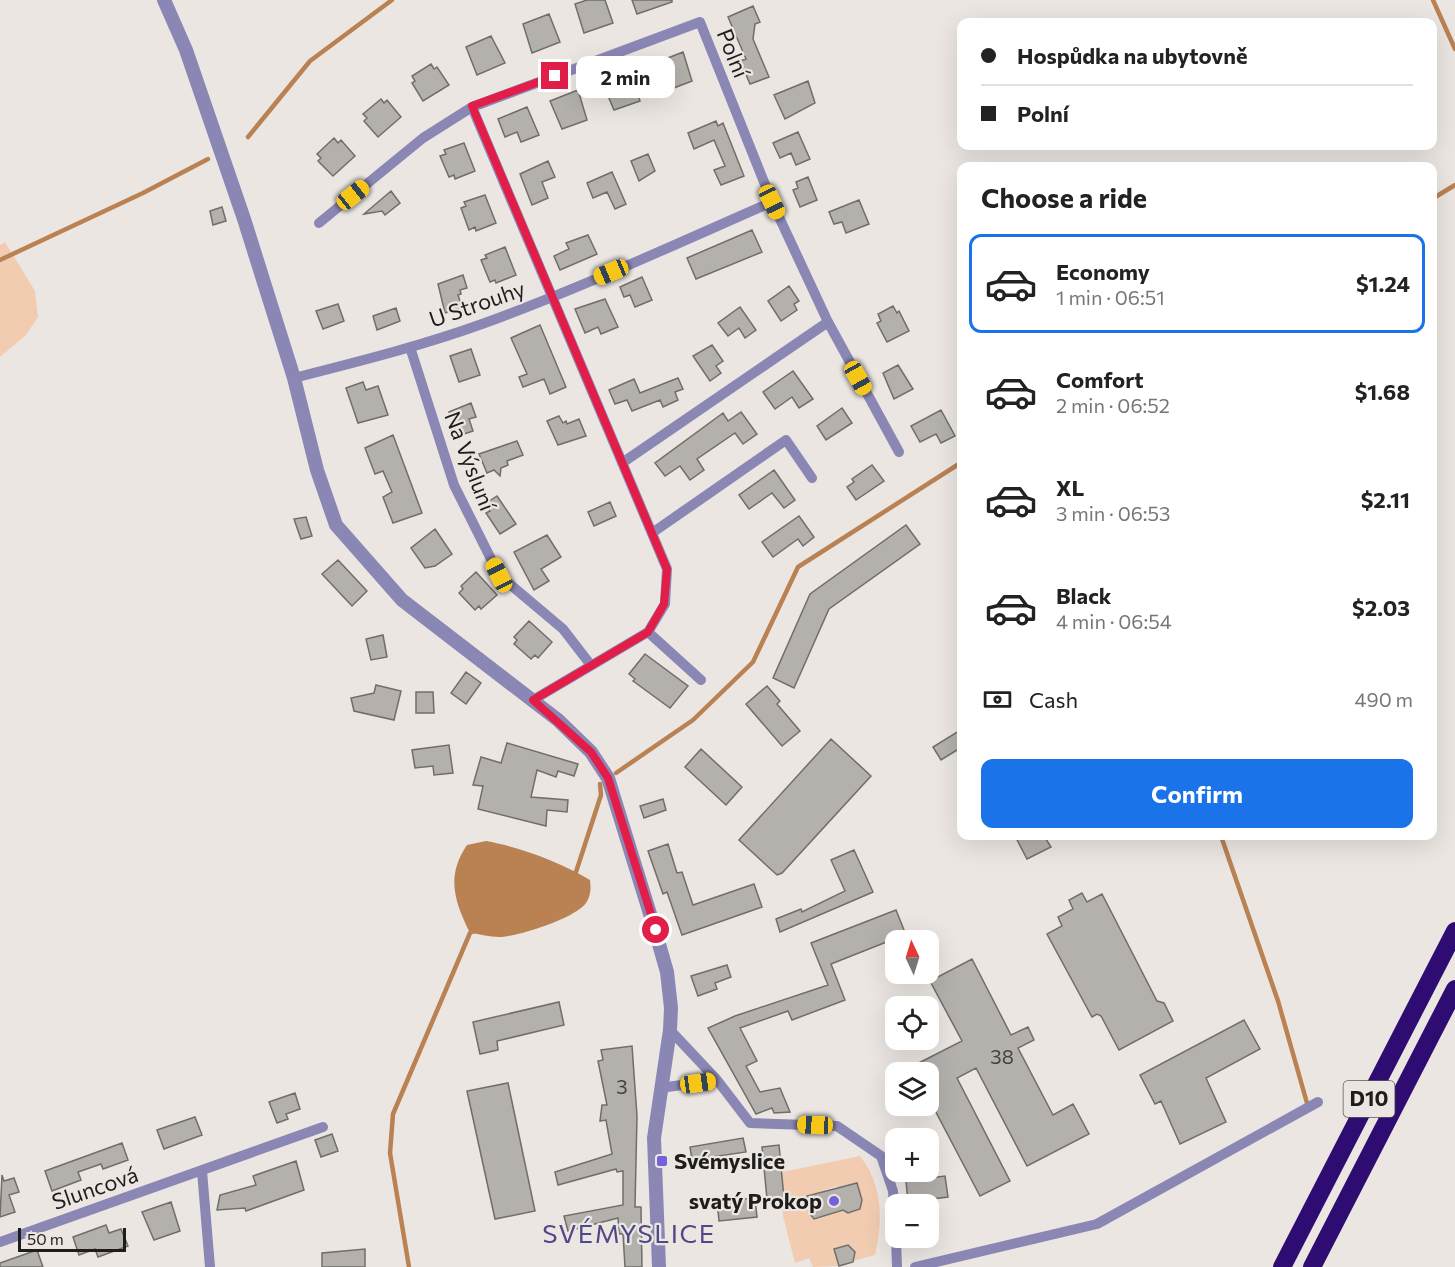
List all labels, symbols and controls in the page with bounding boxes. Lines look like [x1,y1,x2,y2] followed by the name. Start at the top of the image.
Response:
[712,24,756,82] street label: Polní
[1017,42,1248,69] text: Hospůdka na ubytovně
[576,55,675,97] callout: 2 min
[541,62,568,89] route end
[601,65,650,89] text: 2 min
[1017,100,1069,127] text: Polní
[333,177,373,213] car
[981,181,1147,214] text: Choose a ride
[756,182,788,222] car
[591,257,631,287] car
[984,257,1038,311] icon: car
[1056,258,1150,285] text: Economy
[1356,270,1410,297] text: $1.24
[425,275,528,333] street label: U Strouhy
[1056,285,1165,309] text: 1 min · 06:51
[841,358,875,398] car
[984,365,1038,419] icon: car
[1056,366,1144,393] text: Comfort
[1355,378,1410,405] text: $1.68
[1056,393,1170,417] text: 2 min · 06:52
[439,407,502,516] street label: Na Výsluní
[984,473,1038,527] icon: car
[1056,474,1084,501] text: XL
[1361,486,1410,513] text: $2.11
[1056,501,1170,525] text: 3 min · 06:53
[483,555,515,595] car
[984,581,1038,635] icon: car
[1056,582,1111,609] text: Black
[1352,594,1410,621] text: $2.03
[1056,609,1172,633] text: 4 min · 06:54
[981,683,1014,716] icon: cash
[1029,686,1078,713] text: Cash
[1355,687,1413,711] text: 490 m
[981,759,1413,828] button: Confirm
[642,916,669,943] route start
[885,930,939,984] north arrow
[885,930,939,1248] map controls
[885,996,939,1050] button: locate
[990,1044,1014,1068] house number: 38
[885,1062,939,1116] button: layers
[679,1072,717,1094] car
[616,1074,628,1098] house number: 3
[1344,1081,1394,1117] road number: D10
[797,1115,833,1135] car
[885,1128,939,1182] button: +
[674,1147,785,1174] place label: Svémyslice
[655,1154,669,1168] marker: Svémyslice
[48,1160,142,1215] street label: Sluncová
[689,1187,822,1214] place label: svatý Prokop
[827,1194,841,1208] marker: svatý Prokop
[885,1194,939,1248] button: −
[542,1217,716,1248] district label: SVÉMYSLICE
[18,1225,126,1252] scale bar
[27,1229,64,1248] text: 50 m

